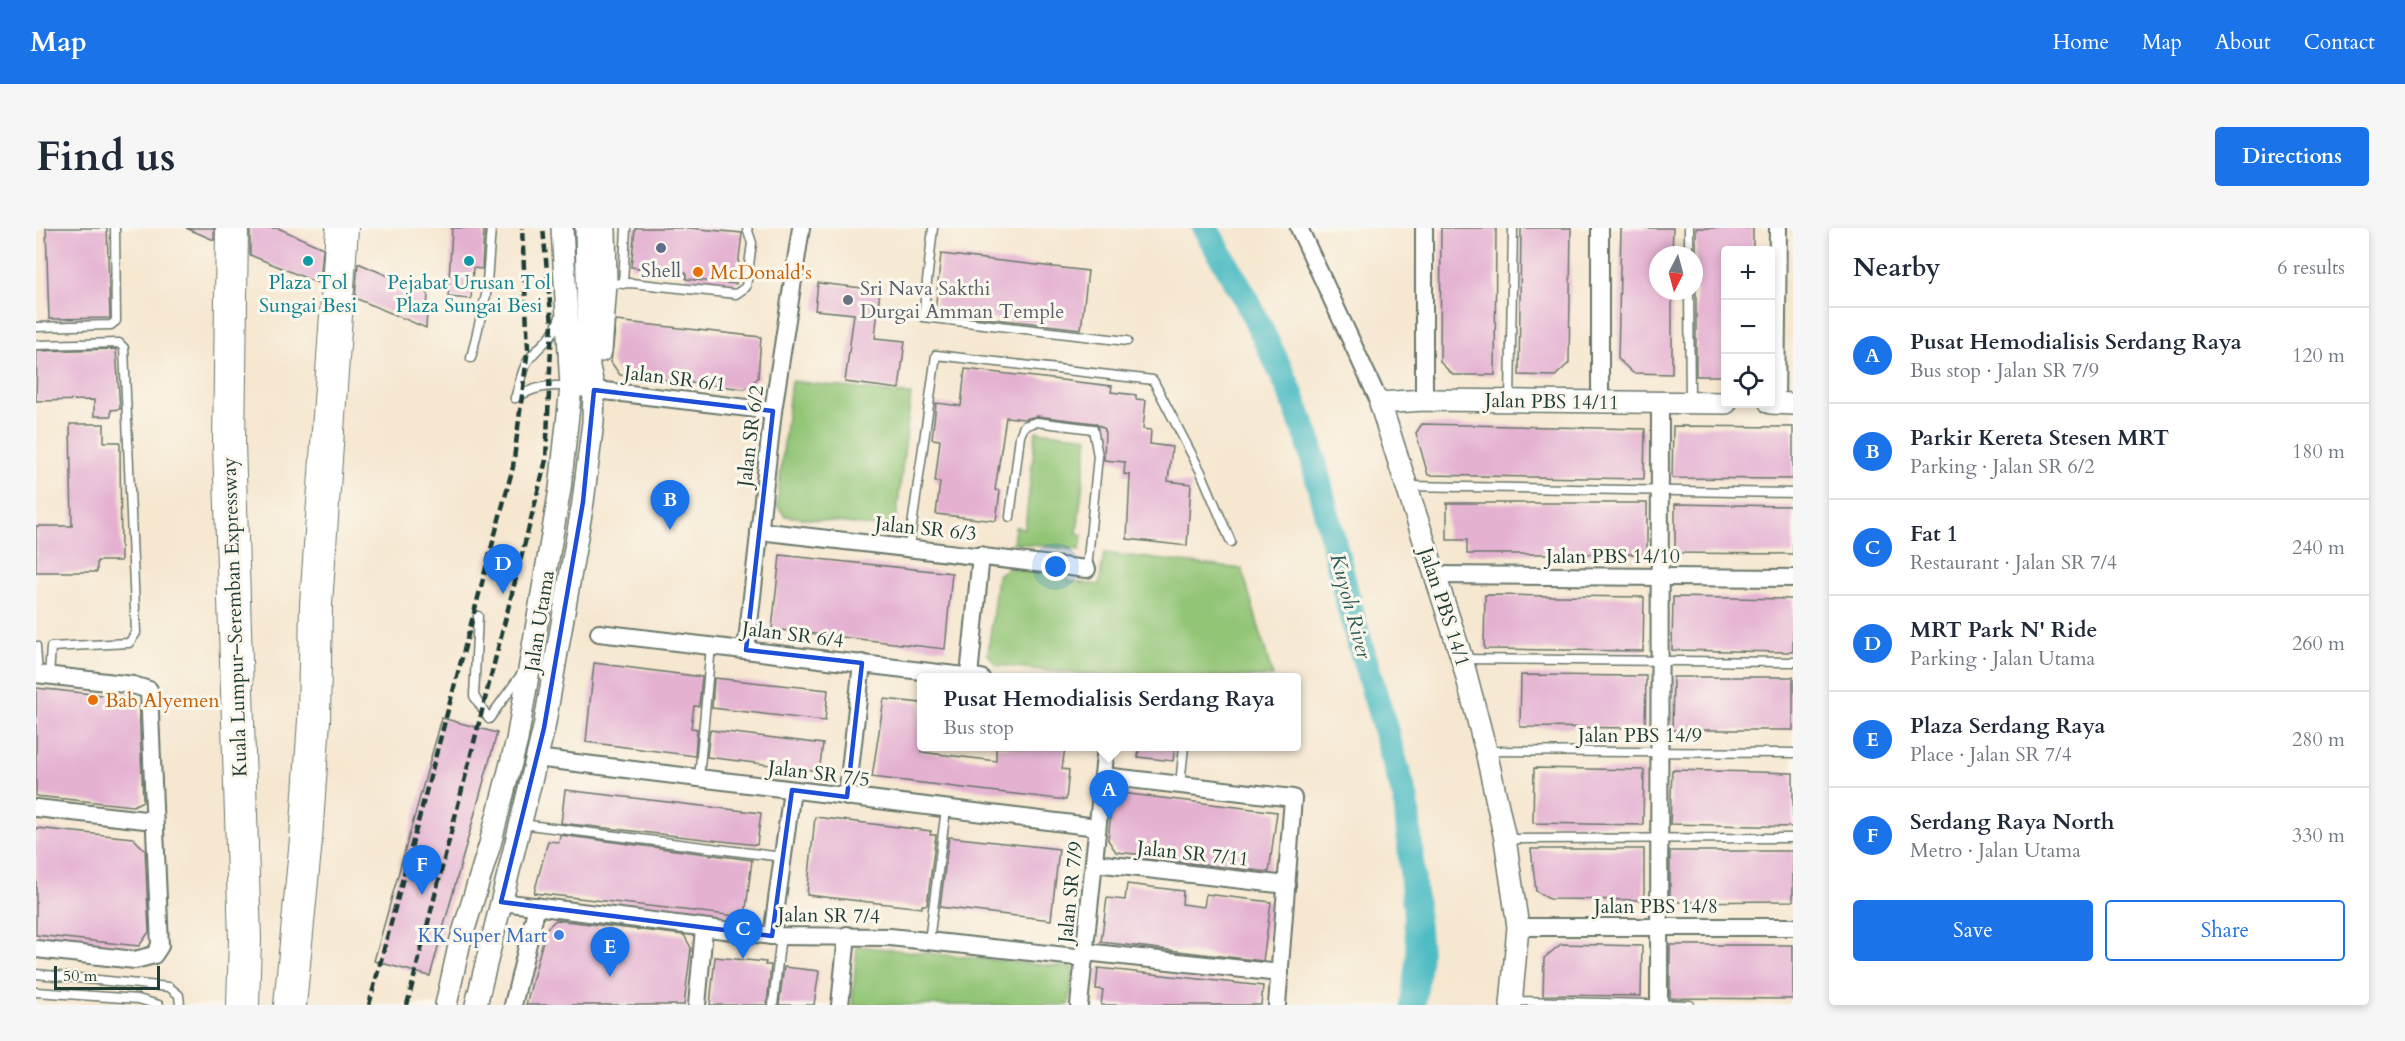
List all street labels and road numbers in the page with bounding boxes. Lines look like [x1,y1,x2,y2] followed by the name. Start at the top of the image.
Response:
[620,359,727,398] street label: Jalan SR 6/1
[731,384,770,491] street label: Jalan SR 6/2
[1482,387,1619,416] street label: Jalan PBS 14/11
[215,456,254,777] street label: Kuala Lumpur–Seremban Expressway
[871,509,978,547] street label: Jalan SR 6/3
[1412,541,1477,670] street label: Jalan PBS 14/1
[1543,543,1680,570] street label: Jalan PBS 14/10
[518,568,561,677] street label: Jalan Utama
[738,615,845,654] street label: Jalan SR 6/4
[1575,722,1702,749] street label: Jalan PBS 14/9
[764,754,871,793] street label: Jalan SR 7/5
[1133,834,1250,873] street label: Jalan SR 7/11
[1051,840,1089,947] street label: Jalan SR 7/9
[1591,893,1718,920] street label: Jalan PBS 14/8
[775,901,880,930] street label: Jalan SR 7/4

